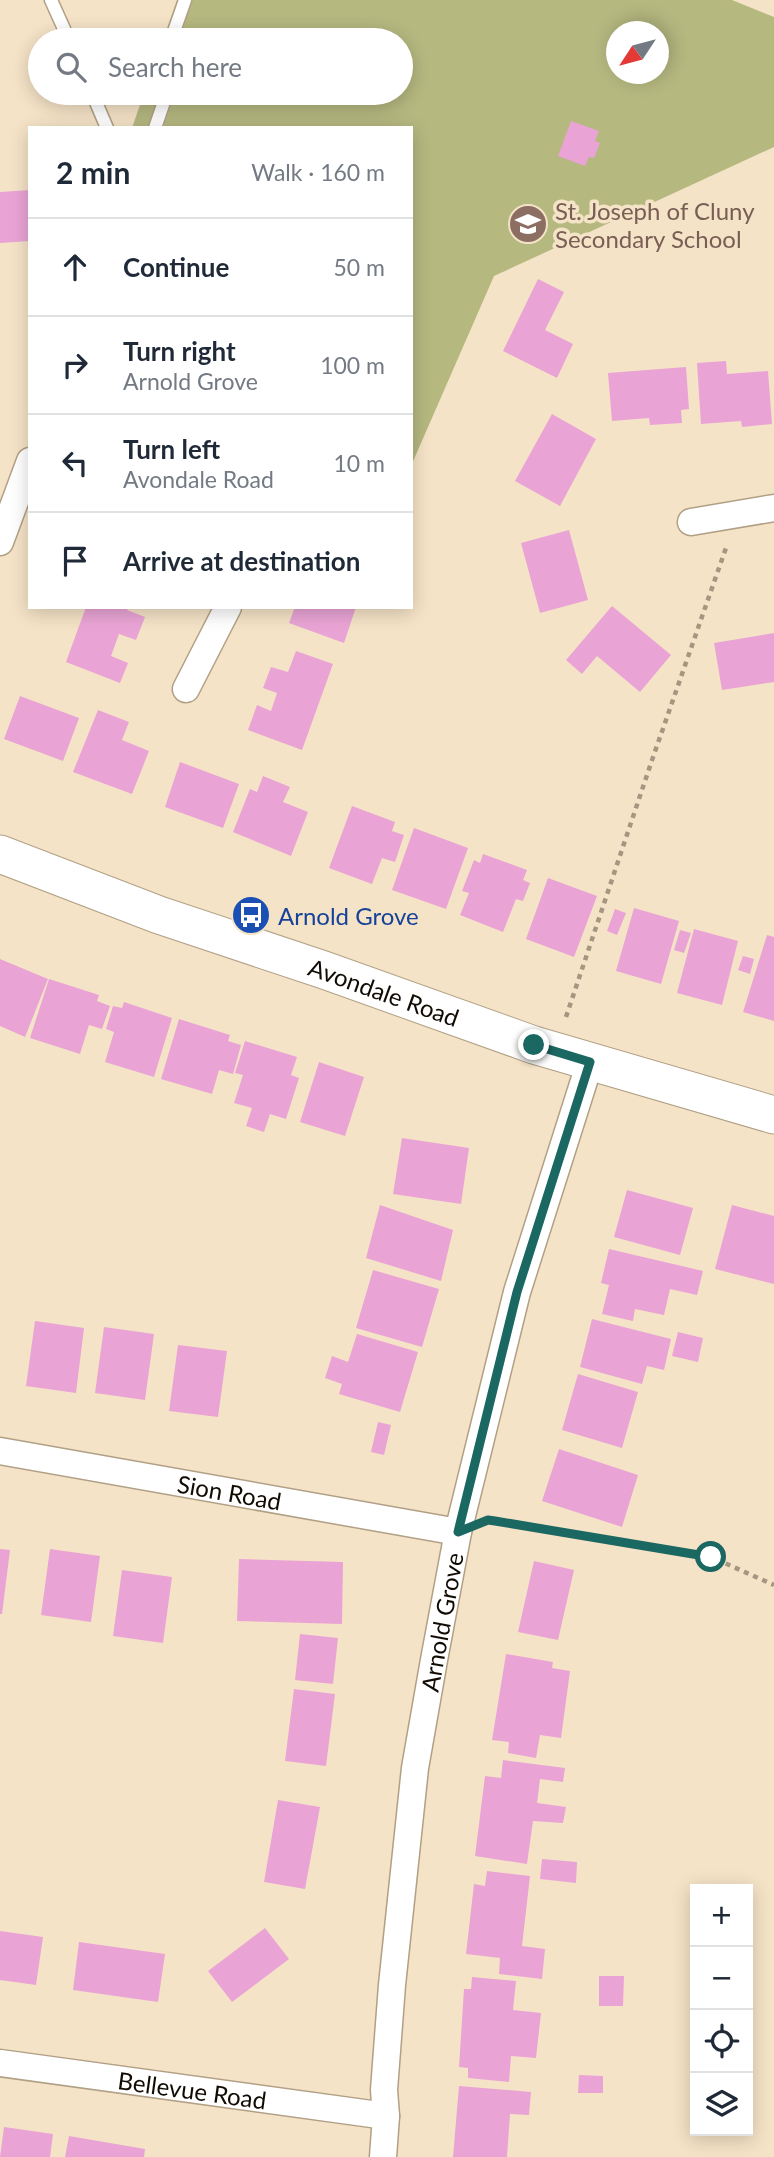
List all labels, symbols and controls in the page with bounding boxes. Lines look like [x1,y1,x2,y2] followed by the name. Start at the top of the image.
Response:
[606,21,669,84] north arrow
[28,28,413,105] search box
[52,48,90,86] icon: search
[108,51,242,83] text: Search here
[56,154,130,190] text: 2 min
[251,158,385,186] text: Walk · 160 m
[555,196,755,253] place label: St. Joseph of Cluny Secondary School
[507,203,549,245] school or university icon: St. Joseph of Cluny Secondary School
[56,248,94,286] icon: ahead
[123,251,229,283] text: Continue
[334,253,385,281] text: 50 m
[123,335,236,367] text: Turn right
[56,346,94,384] icon: right
[320,351,385,379] text: 100 m
[123,367,258,395] text: Arnold Grove
[123,433,220,465] text: Turn left
[56,444,94,482] icon: left
[334,449,385,477] text: 10 m
[123,465,274,493] text: Avondale Road
[56,542,94,580] icon: arrive
[123,545,360,577] text: Arrive at destination
[230,894,272,936] bus stop icon: Arnold Grove
[278,901,419,930] place label: Arnold Grove
[305,952,463,1032] street label: Avondale Road
[518,1029,549,1060] route end
[175,1468,284,1515] street label: Sion Road
[695,1541,726,1572] route start
[414,1550,468,1694] street label: Arnold Grove
[690,1884,753,2136] map controls
[690,1884,753,1947] button: +
[690,1947,753,2010] button: −
[690,2010,753,2073] button: locate
[116,2065,268,2114] street label: Bellevue Road
[690,2073,753,2136] button: layers

